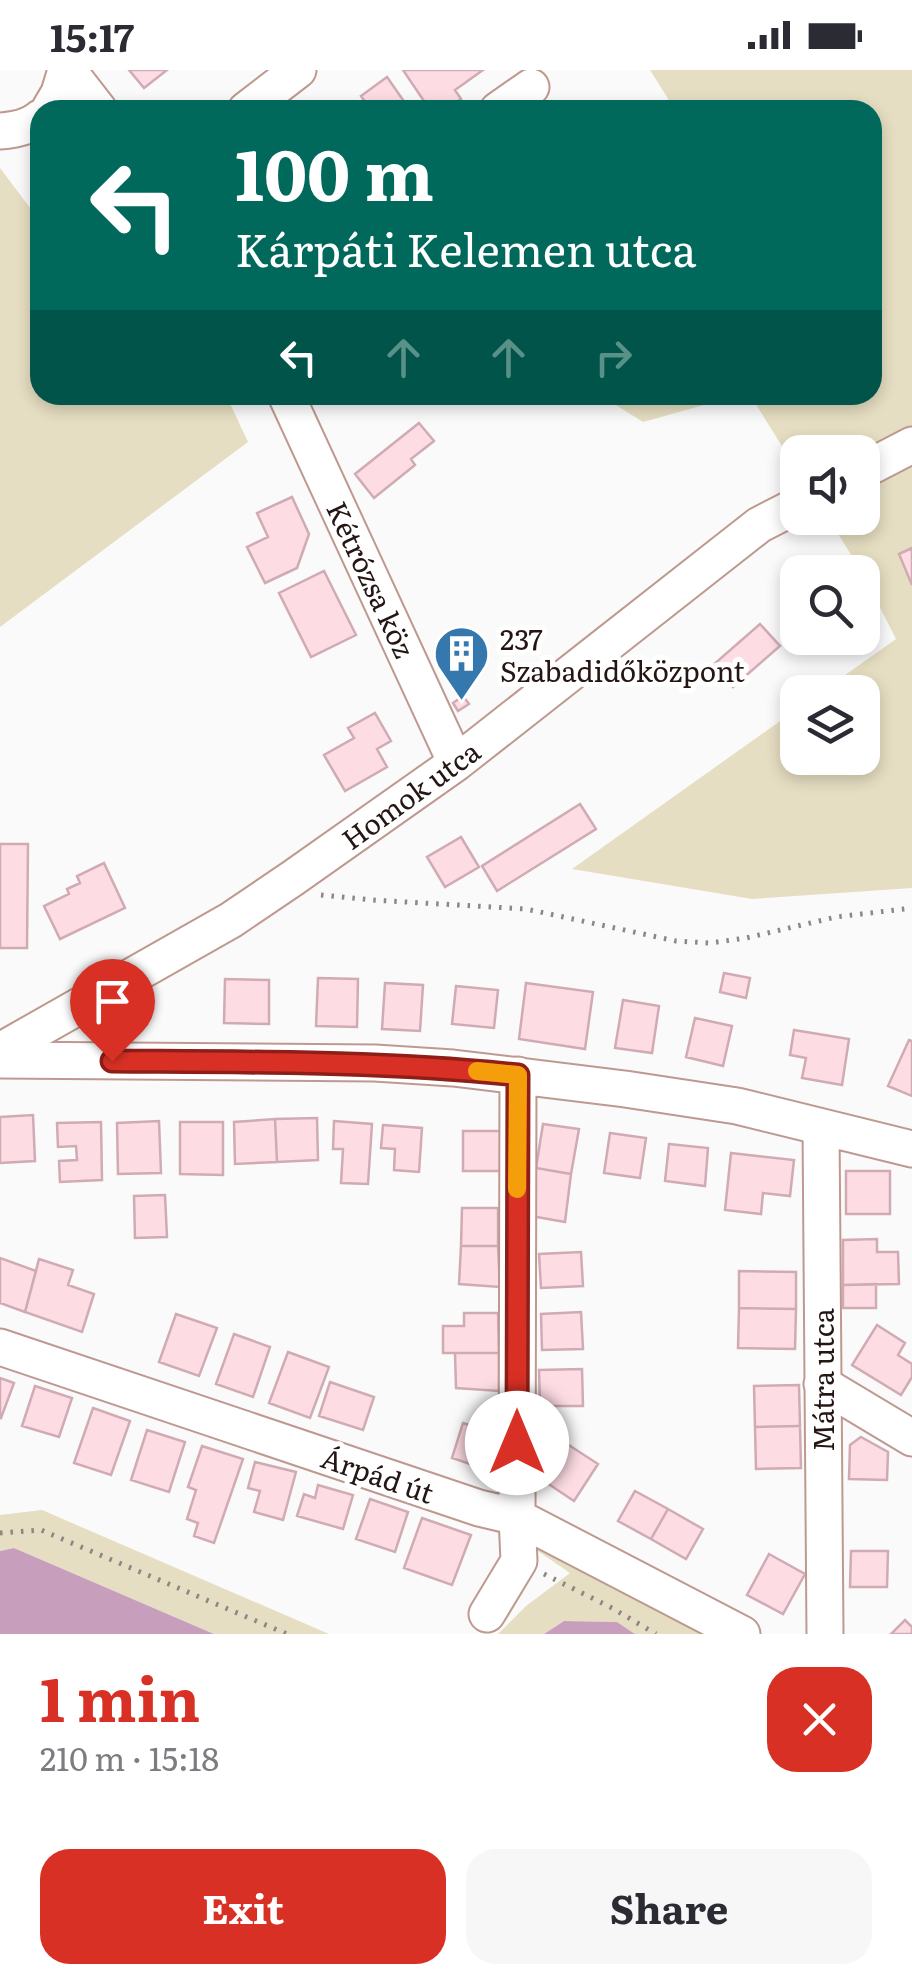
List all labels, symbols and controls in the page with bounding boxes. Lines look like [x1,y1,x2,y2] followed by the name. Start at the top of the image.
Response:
[50,7,134,64] text: 15:17
[235,119,434,223] text: 100 m
[70,140,200,270] icon: left
[235,214,696,281] text: Kárpáti Kelemen utca
[271,330,326,385] icon: left
[376,330,431,385] icon: ahead
[481,330,536,385] icon: ahead
[586,330,641,385] icon: right
[780,435,880,775] map controls
[780,435,880,535] button: sound
[317,494,427,664] street label: Kétrózsa köz
[780,555,880,655] button: search
[500,617,746,691] place label: 237 Szabadidőközpont
[431,624,491,703] building icon: 237 Szabadidőközpont
[780,675,880,775] button: layers
[332,729,488,859] street label: Homok utca
[70,959,155,1062] pin
[85,974,140,1029] icon: arrive
[801,1308,843,1452] street label: Mátra utca
[465,1391,569,1495] position arrow
[316,1435,441,1513] street label: Árpád út
[40,1651,200,1740] text: 1 min
[767,1667,872,1772] button: close
[40,1733,219,1781] text: 210 m · 15:18
[40,1849,446,1964] button: Exit
[466,1849,872,1964] button: Share

